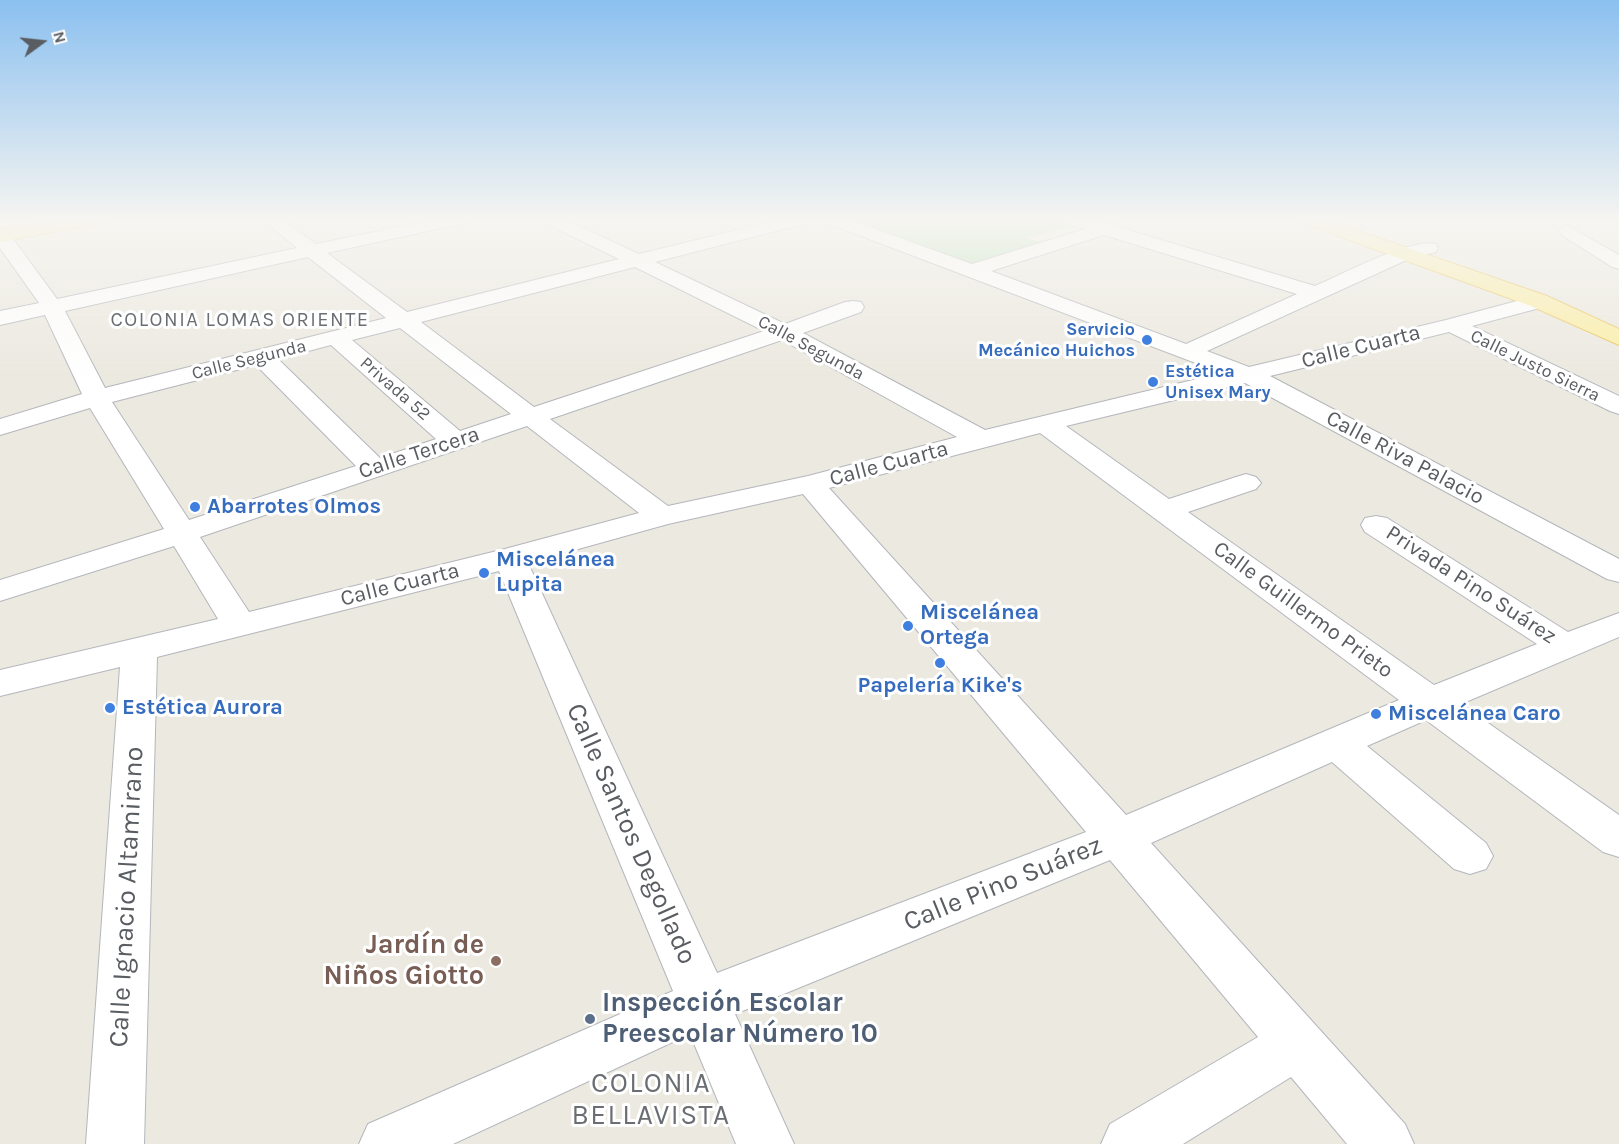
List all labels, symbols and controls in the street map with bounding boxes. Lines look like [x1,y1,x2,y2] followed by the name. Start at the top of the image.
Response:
[12,12,72,72] north arrow
[49,29,71,45] text: N
[111,308,369,332] district label: COLONIA LOMAS ORIENTE
[754,311,868,385] street label: Calle Segunda
[978,319,1135,362] place label: Servicio Mecánico Huichos
[1299,319,1423,375] street label: Calle Cuarta
[1467,325,1603,407] street label: Calle Justo Sierra
[1140,333,1154,347] marker: Servicio Mecánico Huichos
[190,335,308,385] street label: Calle Segunda
[355,353,435,425] street label: Privada 52
[1165,361,1270,404] place label: Estética Unisex Mary
[1146,375,1160,389] marker: Estética Unisex Mary
[1321,405,1489,511] street label: Calle Riva Palacio
[355,421,483,485] street label: Calle Tercera
[827,436,951,492] street label: Calle Cuarta
[207,494,381,520] place label: Abarrotes Olmos
[188,500,202,514] marker: Abarrotes Olmos
[1381,520,1561,650] street label: Privada Pino Suárez
[1208,536,1398,684] street label: Calle Guillermo Prieto
[496,547,615,598] place label: Miscelánea Lupita
[338,557,462,613] street label: Calle Cuarta
[477,566,491,580] marker: Miscelánea Lupita
[920,600,1039,652] place label: Miscelánea Ortega
[901,619,915,633] marker: Miscelánea Ortega
[933,656,947,670] marker: Papelería Kike's
[857,673,1023,699] place label: Papelería Kike's
[122,695,283,721] place label: Estética Aurora
[559,699,703,969] street label: Calle Santos Degollado
[103,701,117,715] marker: Estética Aurora
[1388,701,1561,727] place label: Miscelánea Caro
[1369,707,1383,721] marker: Miscelánea Caro
[103,746,151,1048] street label: Calle Ignacio Altamirano
[899,829,1107,939] street label: Calle Pino Suárez
[324,929,484,992] place label: Jardín de Niños Giotto
[489,954,503,968] marker: Jardín de Niños Giotto
[602,987,878,1050] place label: Inspección Escolar Preescolar Número 10
[583,1012,597,1026] marker: Inspección Escolar Preescolar Número 10
[571,1067,731,1133] district label: COLONIA BELLAVISTA

